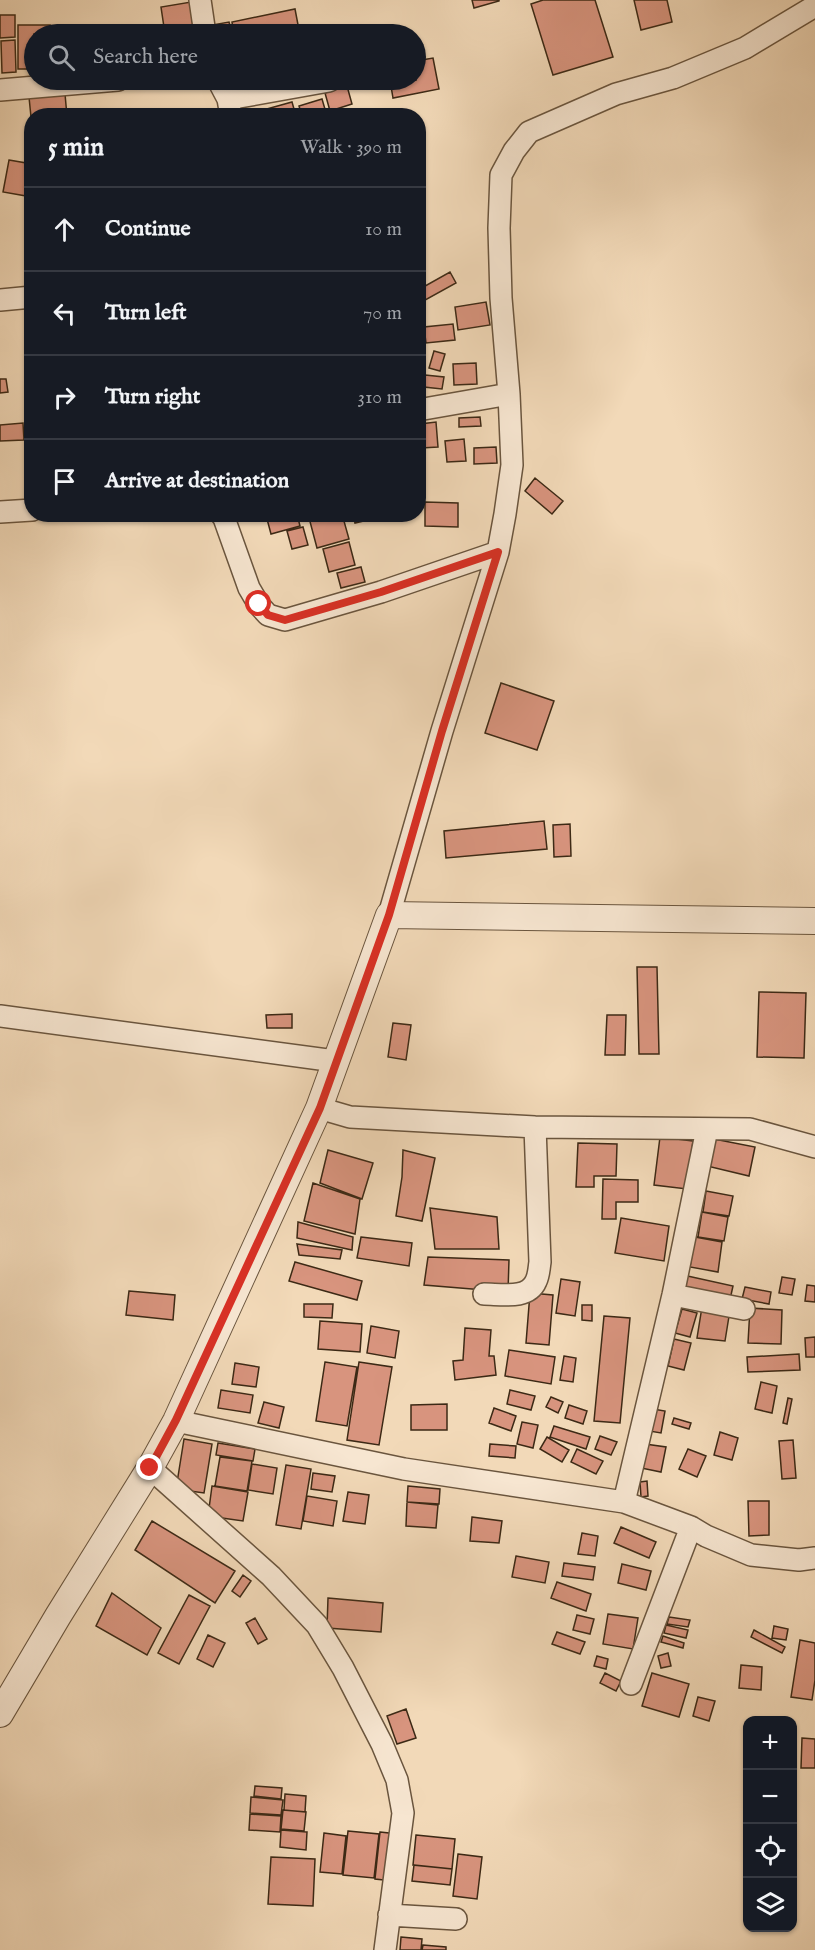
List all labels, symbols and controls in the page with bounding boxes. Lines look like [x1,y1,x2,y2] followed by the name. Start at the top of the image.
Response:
[24,24,426,90] search box
[45,41,78,74] icon: search
[93,43,198,71] text: Search here
[48,131,104,164] text: 5 min
[300,135,402,160] text: Walk · 390 m
[48,213,81,246] icon: ahead
[105,215,191,243] text: Continue
[365,217,402,242] text: 10 m
[48,297,81,330] icon: left
[105,299,187,327] text: Turn left
[363,301,402,326] text: 70 m
[48,381,81,414] icon: right
[105,383,200,411] text: Turn right
[358,385,402,410] text: 310 m
[48,465,81,498] icon: arrive
[105,467,289,495] text: Arrive at destination
[245,590,271,616] route start
[136,1454,162,1480] route end
[743,1716,797,1932] map controls
[743,1716,797,1770] button: +
[743,1770,797,1824] button: −
[743,1824,797,1878] button: locate
[743,1878,797,1932] button: layers

